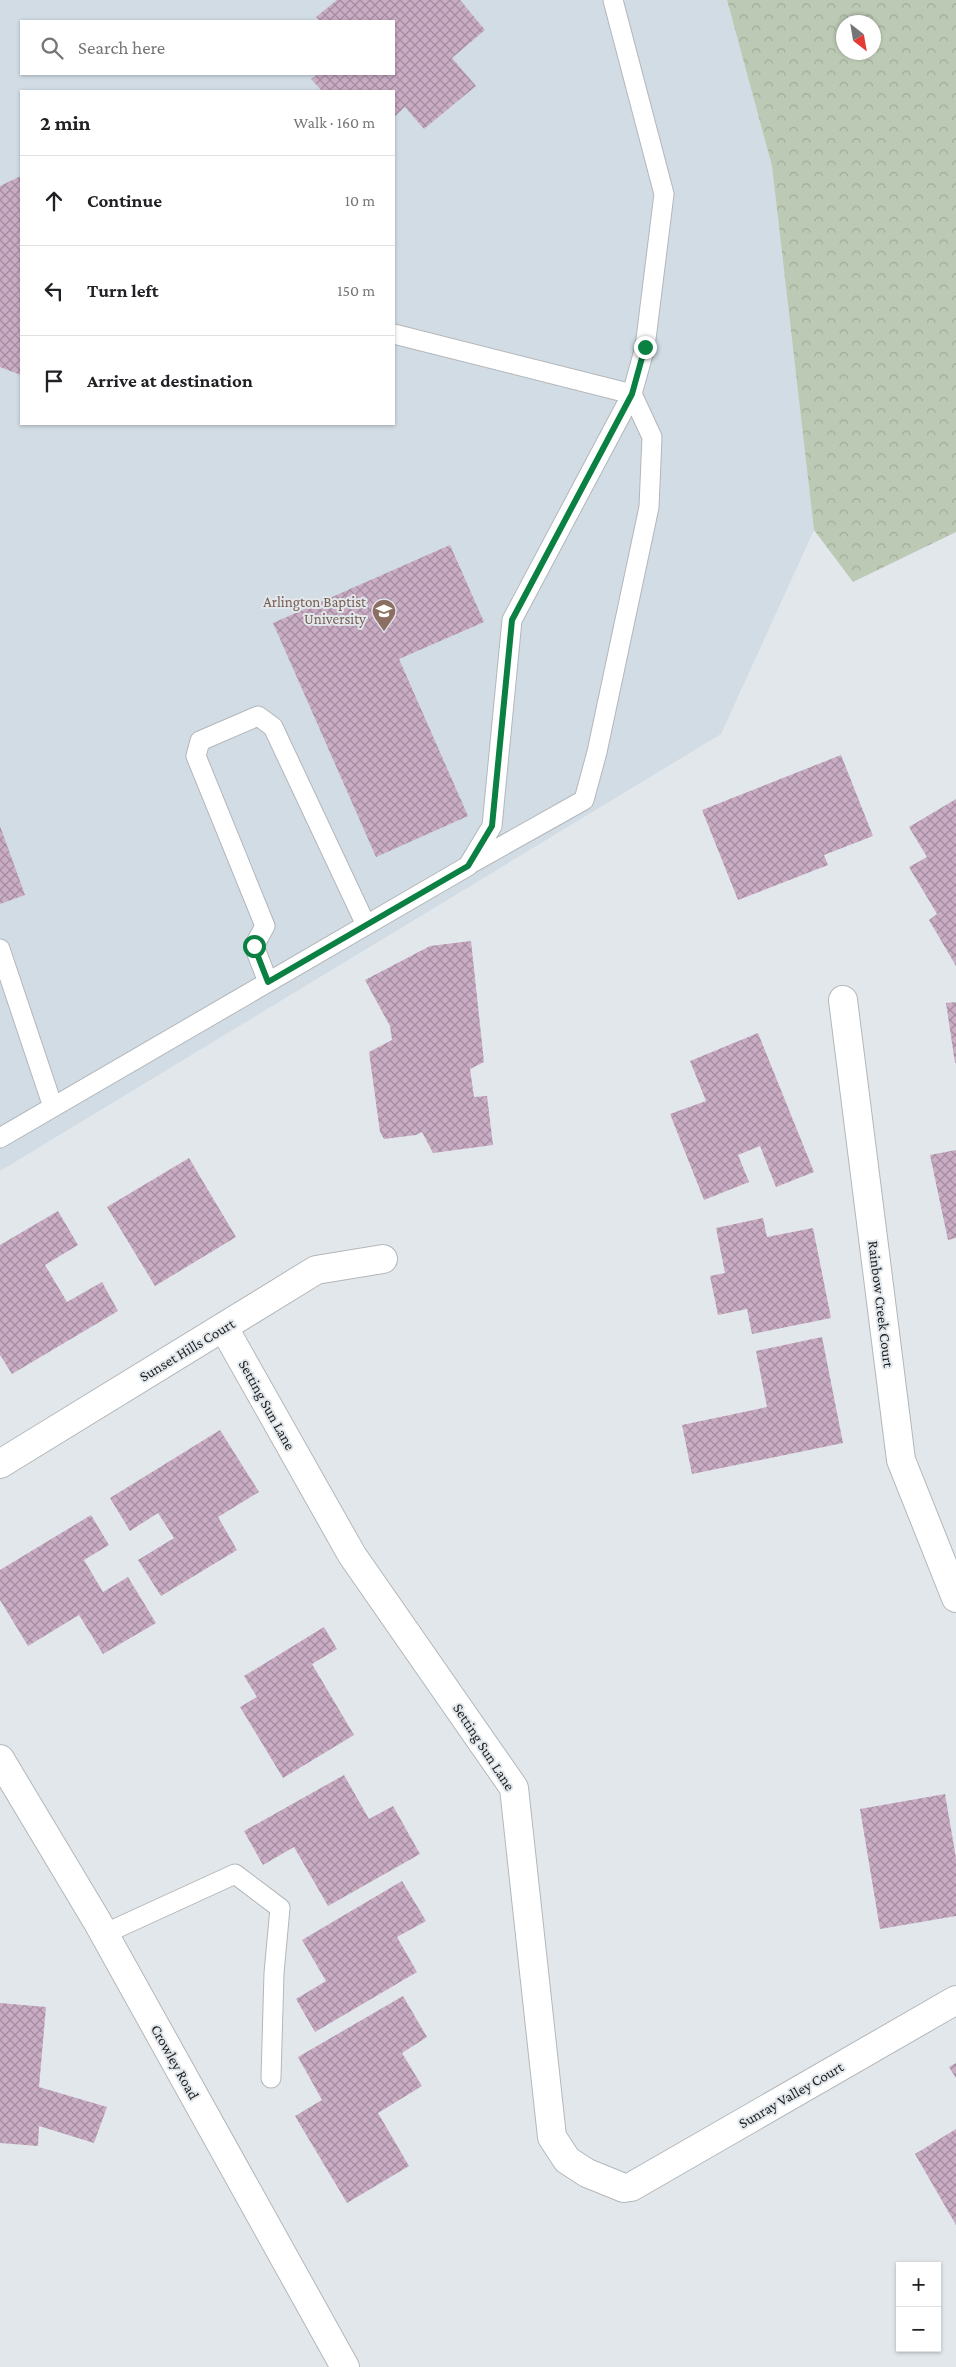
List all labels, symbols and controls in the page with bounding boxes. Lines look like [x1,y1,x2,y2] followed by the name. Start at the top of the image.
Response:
[836,15,881,60] north arrow
[20,20,395,75] search box
[38,34,66,62] icon: search
[78,37,165,58] text: Search here
[40,111,91,135] text: 2 min
[294,114,375,131] text: Walk · 160 m
[40,187,68,215] icon: ahead
[87,190,162,211] text: Continue
[345,192,375,209] text: 10 m
[40,277,68,305] icon: left
[87,280,159,301] text: Turn left
[337,282,375,299] text: 150 m
[634,336,657,359] route end
[40,367,68,395] icon: arrive
[87,370,253,391] text: Arrive at destination
[263,594,367,628] place label: Arlington Baptist University
[371,598,397,632] school or university icon: Arlington Baptist University
[243,935,266,958] route start
[865,1240,897,1369] street label: Rainbow Creek Court
[137,1315,238,1385] street label: Sunset Hills Court
[235,1357,299,1454] street label: Setting Sun Lane
[449,1700,518,1794] street label: Setting Sun Lane
[147,2022,202,2103] street label: Crowley Road
[736,2058,848,2132] street label: Sunray Valley Court
[896,2262,941,2352] map controls
[896,2262,941,2307] button: +
[896,2307,941,2352] button: −

